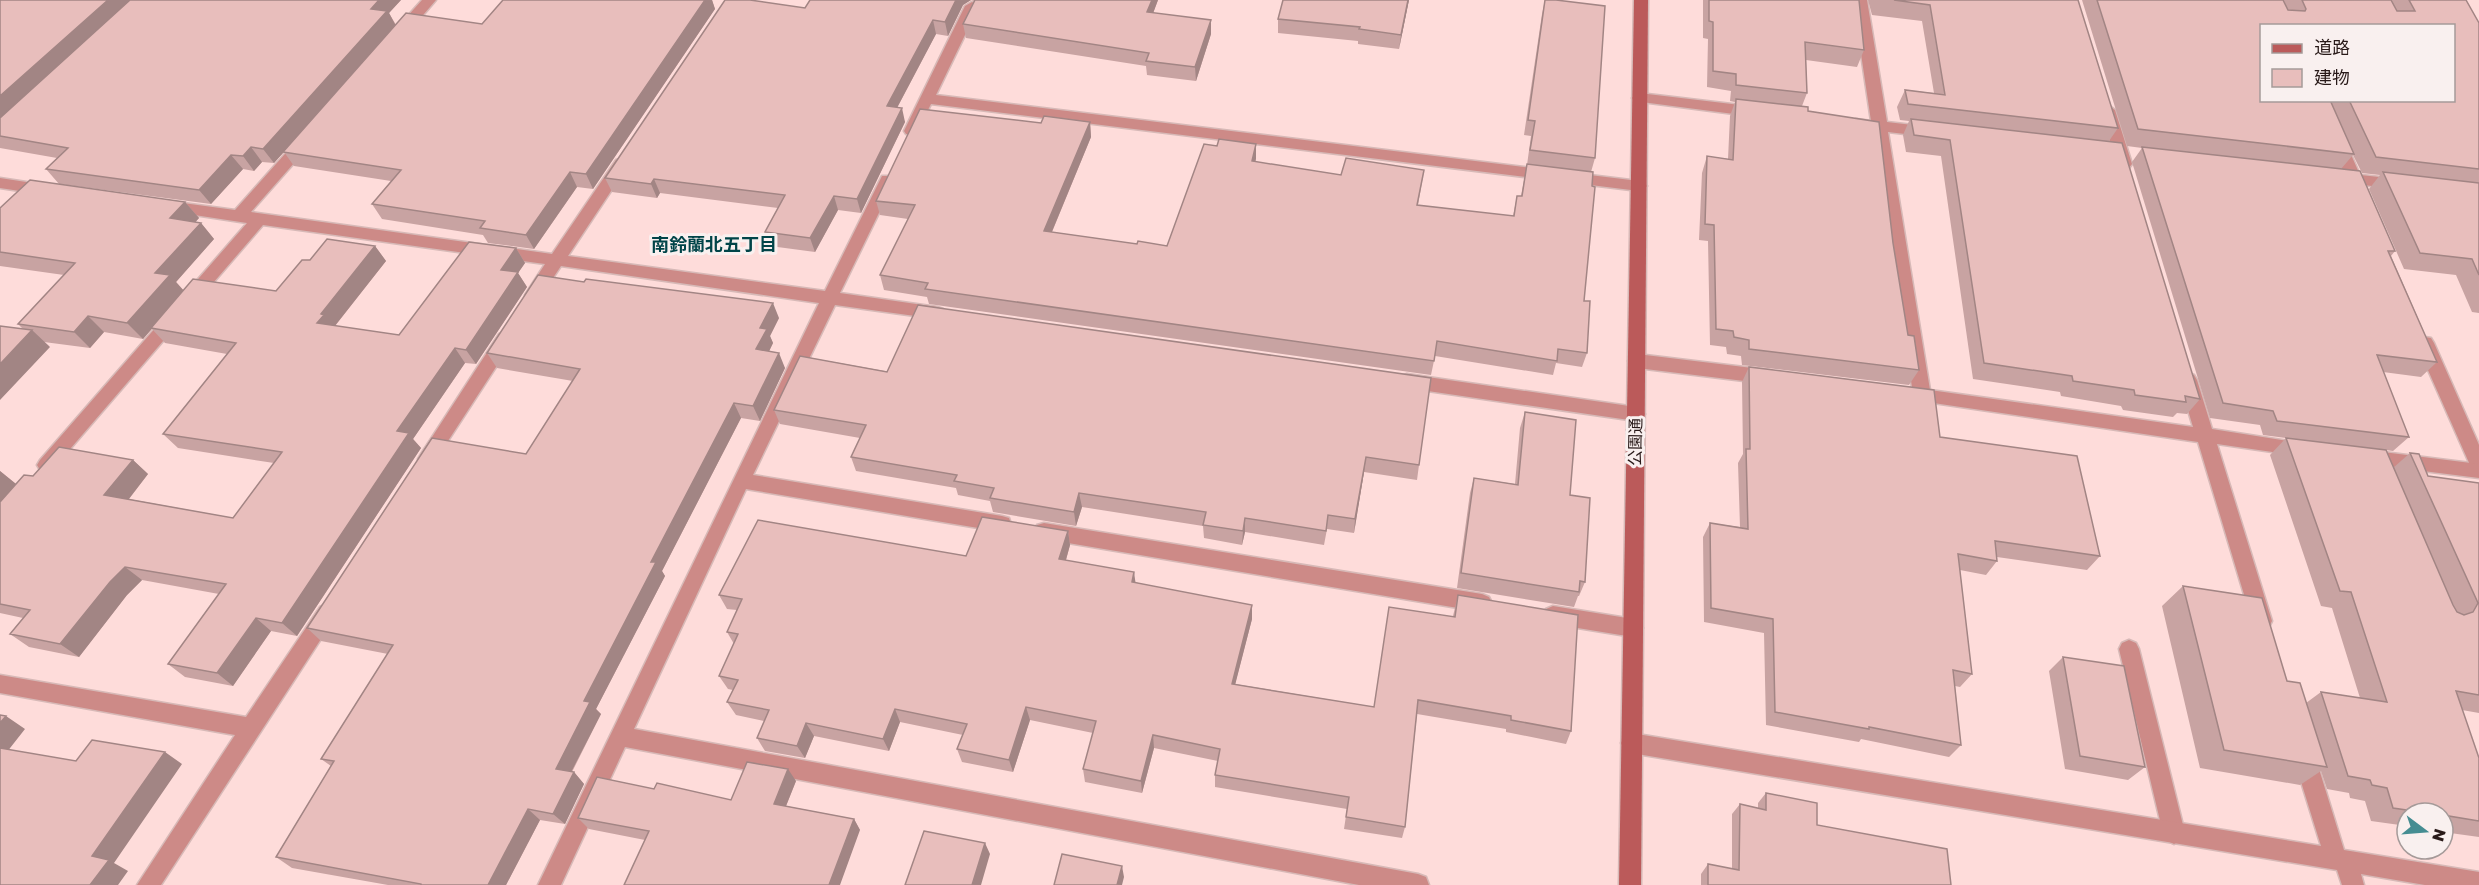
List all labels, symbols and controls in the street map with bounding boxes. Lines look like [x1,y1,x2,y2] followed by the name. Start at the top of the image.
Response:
[2260,24,2455,102] legend
[2314,36,2350,58] text: 道路
[2314,66,2350,88] text: 建物
[651,233,777,255] district label: 南鈴蘭北五丁目
[1625,418,1645,466] street label: 公園通
[2395,801,2455,861] north arrow
[2428,827,2451,844] text: N

